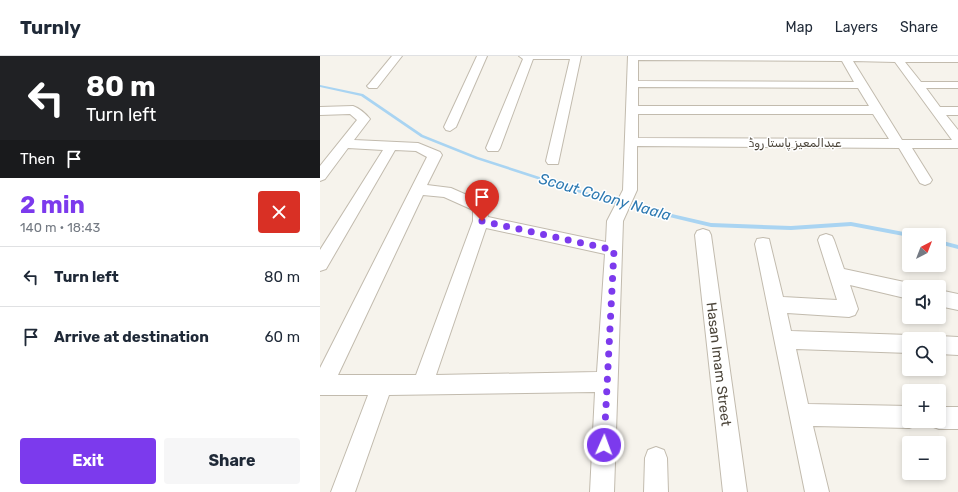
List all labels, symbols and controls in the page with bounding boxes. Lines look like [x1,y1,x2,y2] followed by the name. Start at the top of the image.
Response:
[20,16,81,39] text: Turnly
[786,19,813,36] text: Map
[835,19,878,36] text: Layers
[900,19,938,36] text: Share
[86,70,156,103] text: 80 m
[20,72,72,124] icon: left
[86,104,156,126] text: Turn left
[749,136,842,151] street label: عبدالمعیز پاستا روڈ
[63,148,85,170] icon: arrive
[20,150,55,168] text: Then
[537,170,673,225] water label: Scout Colony Naala
[465,180,499,221] pin
[471,186,493,208] icon: arrive
[20,191,85,219] text: 2 min
[258,191,300,233] button: close
[20,220,100,235] text: 140 m · 18:43
[902,228,946,272] north arrow
[902,228,946,480] map controls
[20,266,42,288] icon: left
[54,268,119,286] text: Turn left
[264,268,300,286] text: 80 m
[902,280,946,324] button: sound
[702,301,735,428] street label: Hasan Imam Street
[20,326,42,348] icon: arrive
[54,328,209,346] text: Arrive at destination
[264,328,300,346] text: 60 m
[902,332,946,376] button: search
[902,384,946,428] button: +
[583,424,625,466] position arrow
[902,436,946,480] button: −
[20,438,156,484] button: Exit
[164,438,300,484] button: Share

